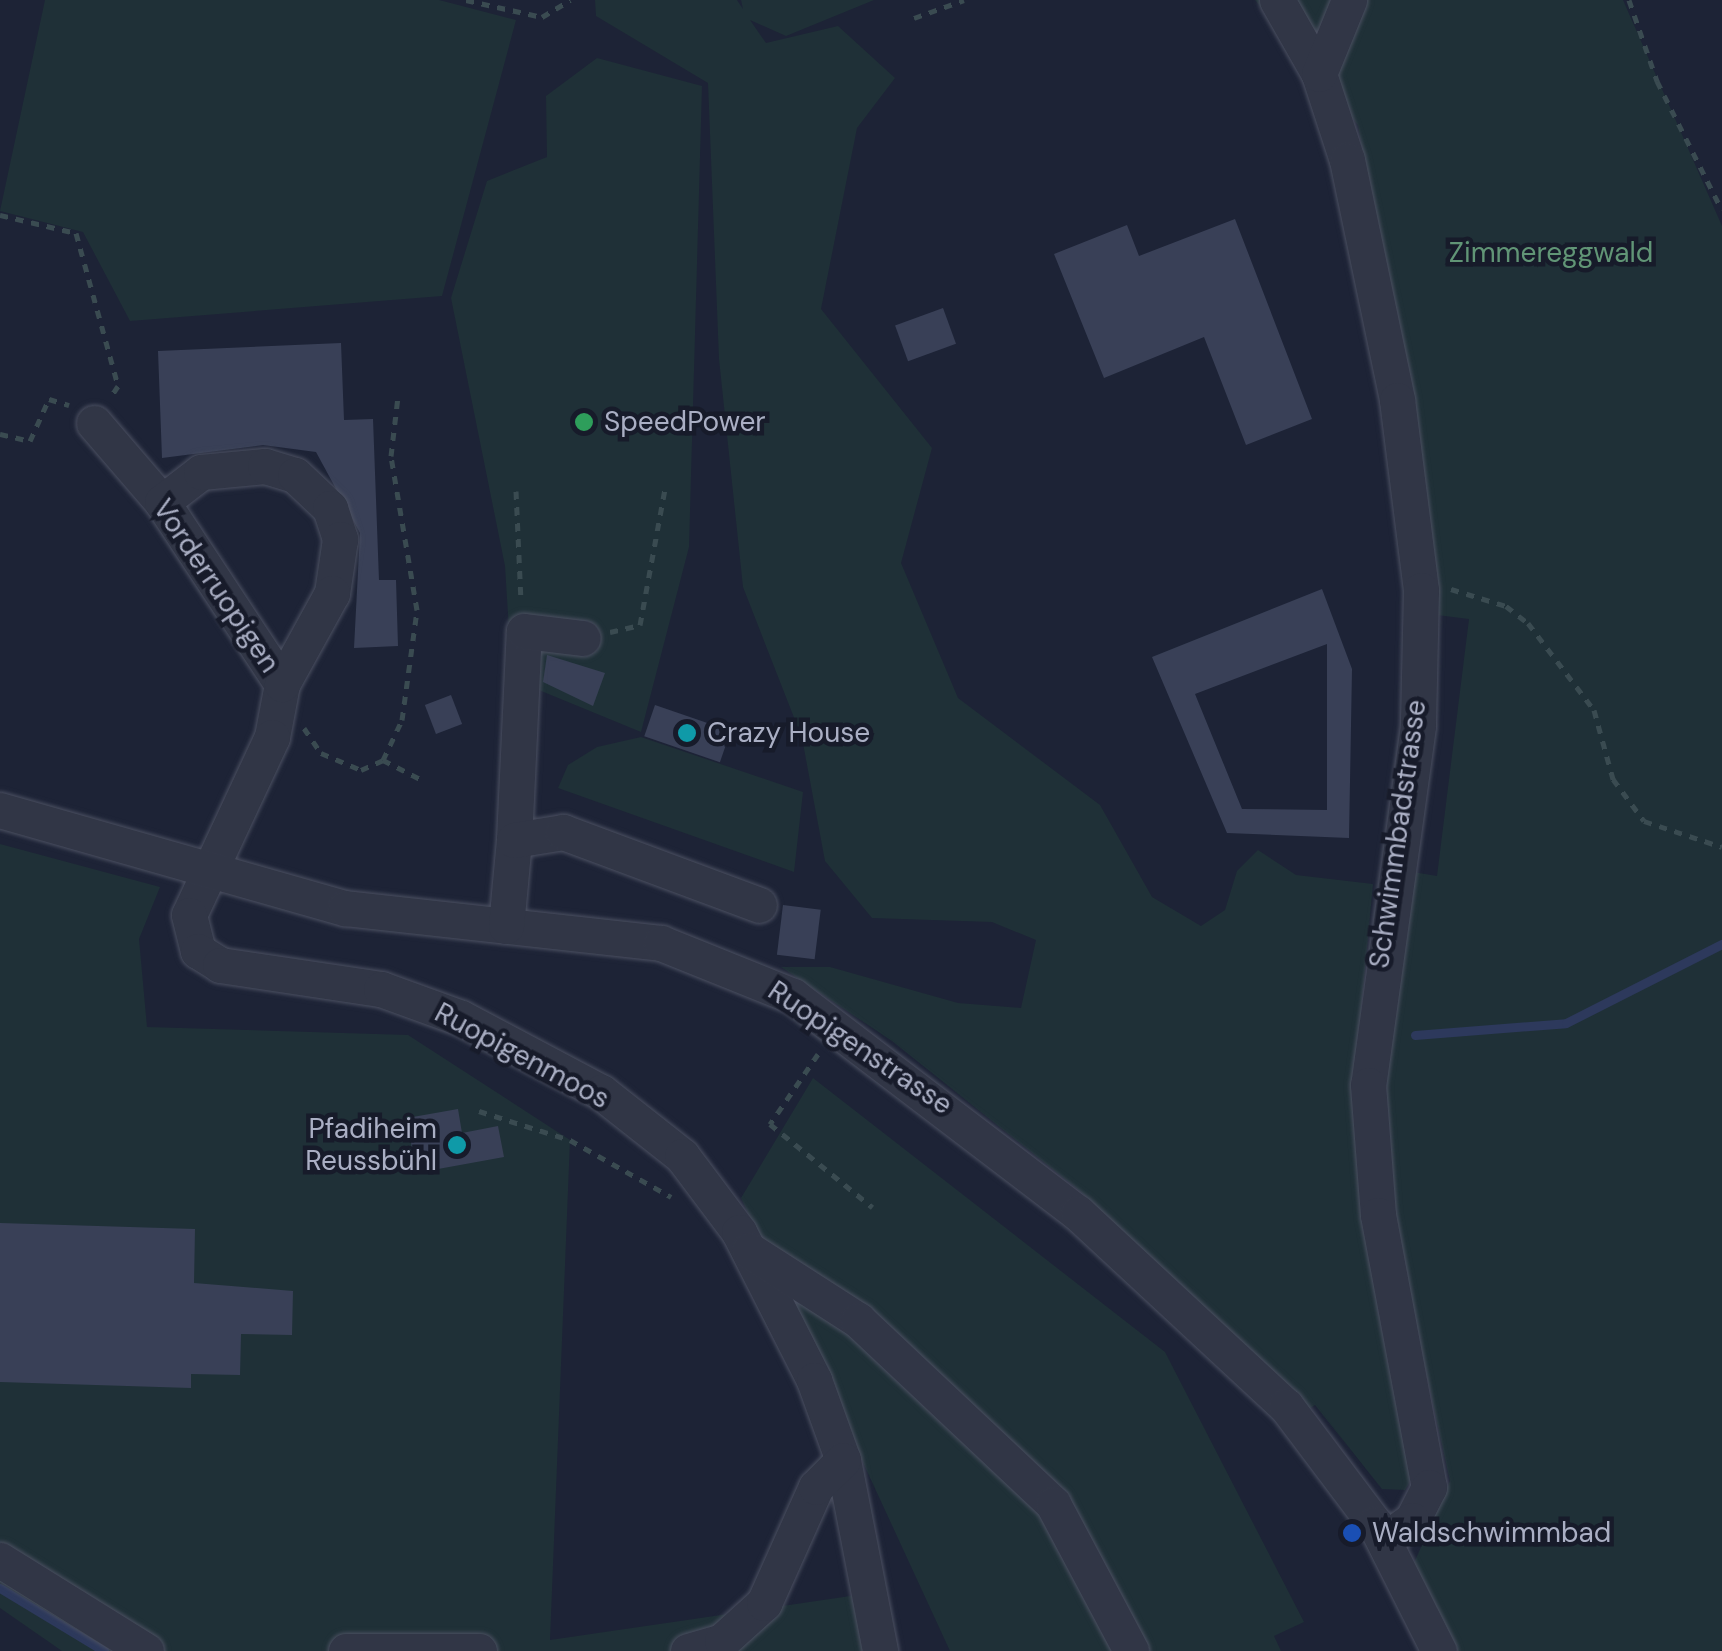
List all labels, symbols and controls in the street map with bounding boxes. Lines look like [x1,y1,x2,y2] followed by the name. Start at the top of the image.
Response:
[1449,236,1653,270] park label: Zimmereggwald
[604,405,766,439] place label: SpeedPower
[573,411,595,433] marker: SpeedPower
[146,493,286,679] street label: Vorderruopigen
[1363,698,1433,970] street label: Schwimmbadstrasse
[707,716,870,750] place label: Crazy House
[676,722,698,744] marker: Crazy House
[762,974,958,1122] street label: Ruopigenstrasse
[429,996,615,1116] street label: Ruopigenmoos
[305,1112,437,1178] place label: Pfadiheim Reussbühl
[446,1134,468,1156] marker: Pfadiheim Reussbühl
[1372,1516,1611,1550] place label: Waldschwimmbad
[1341,1522,1363,1544] marker: Waldschwimmbad

